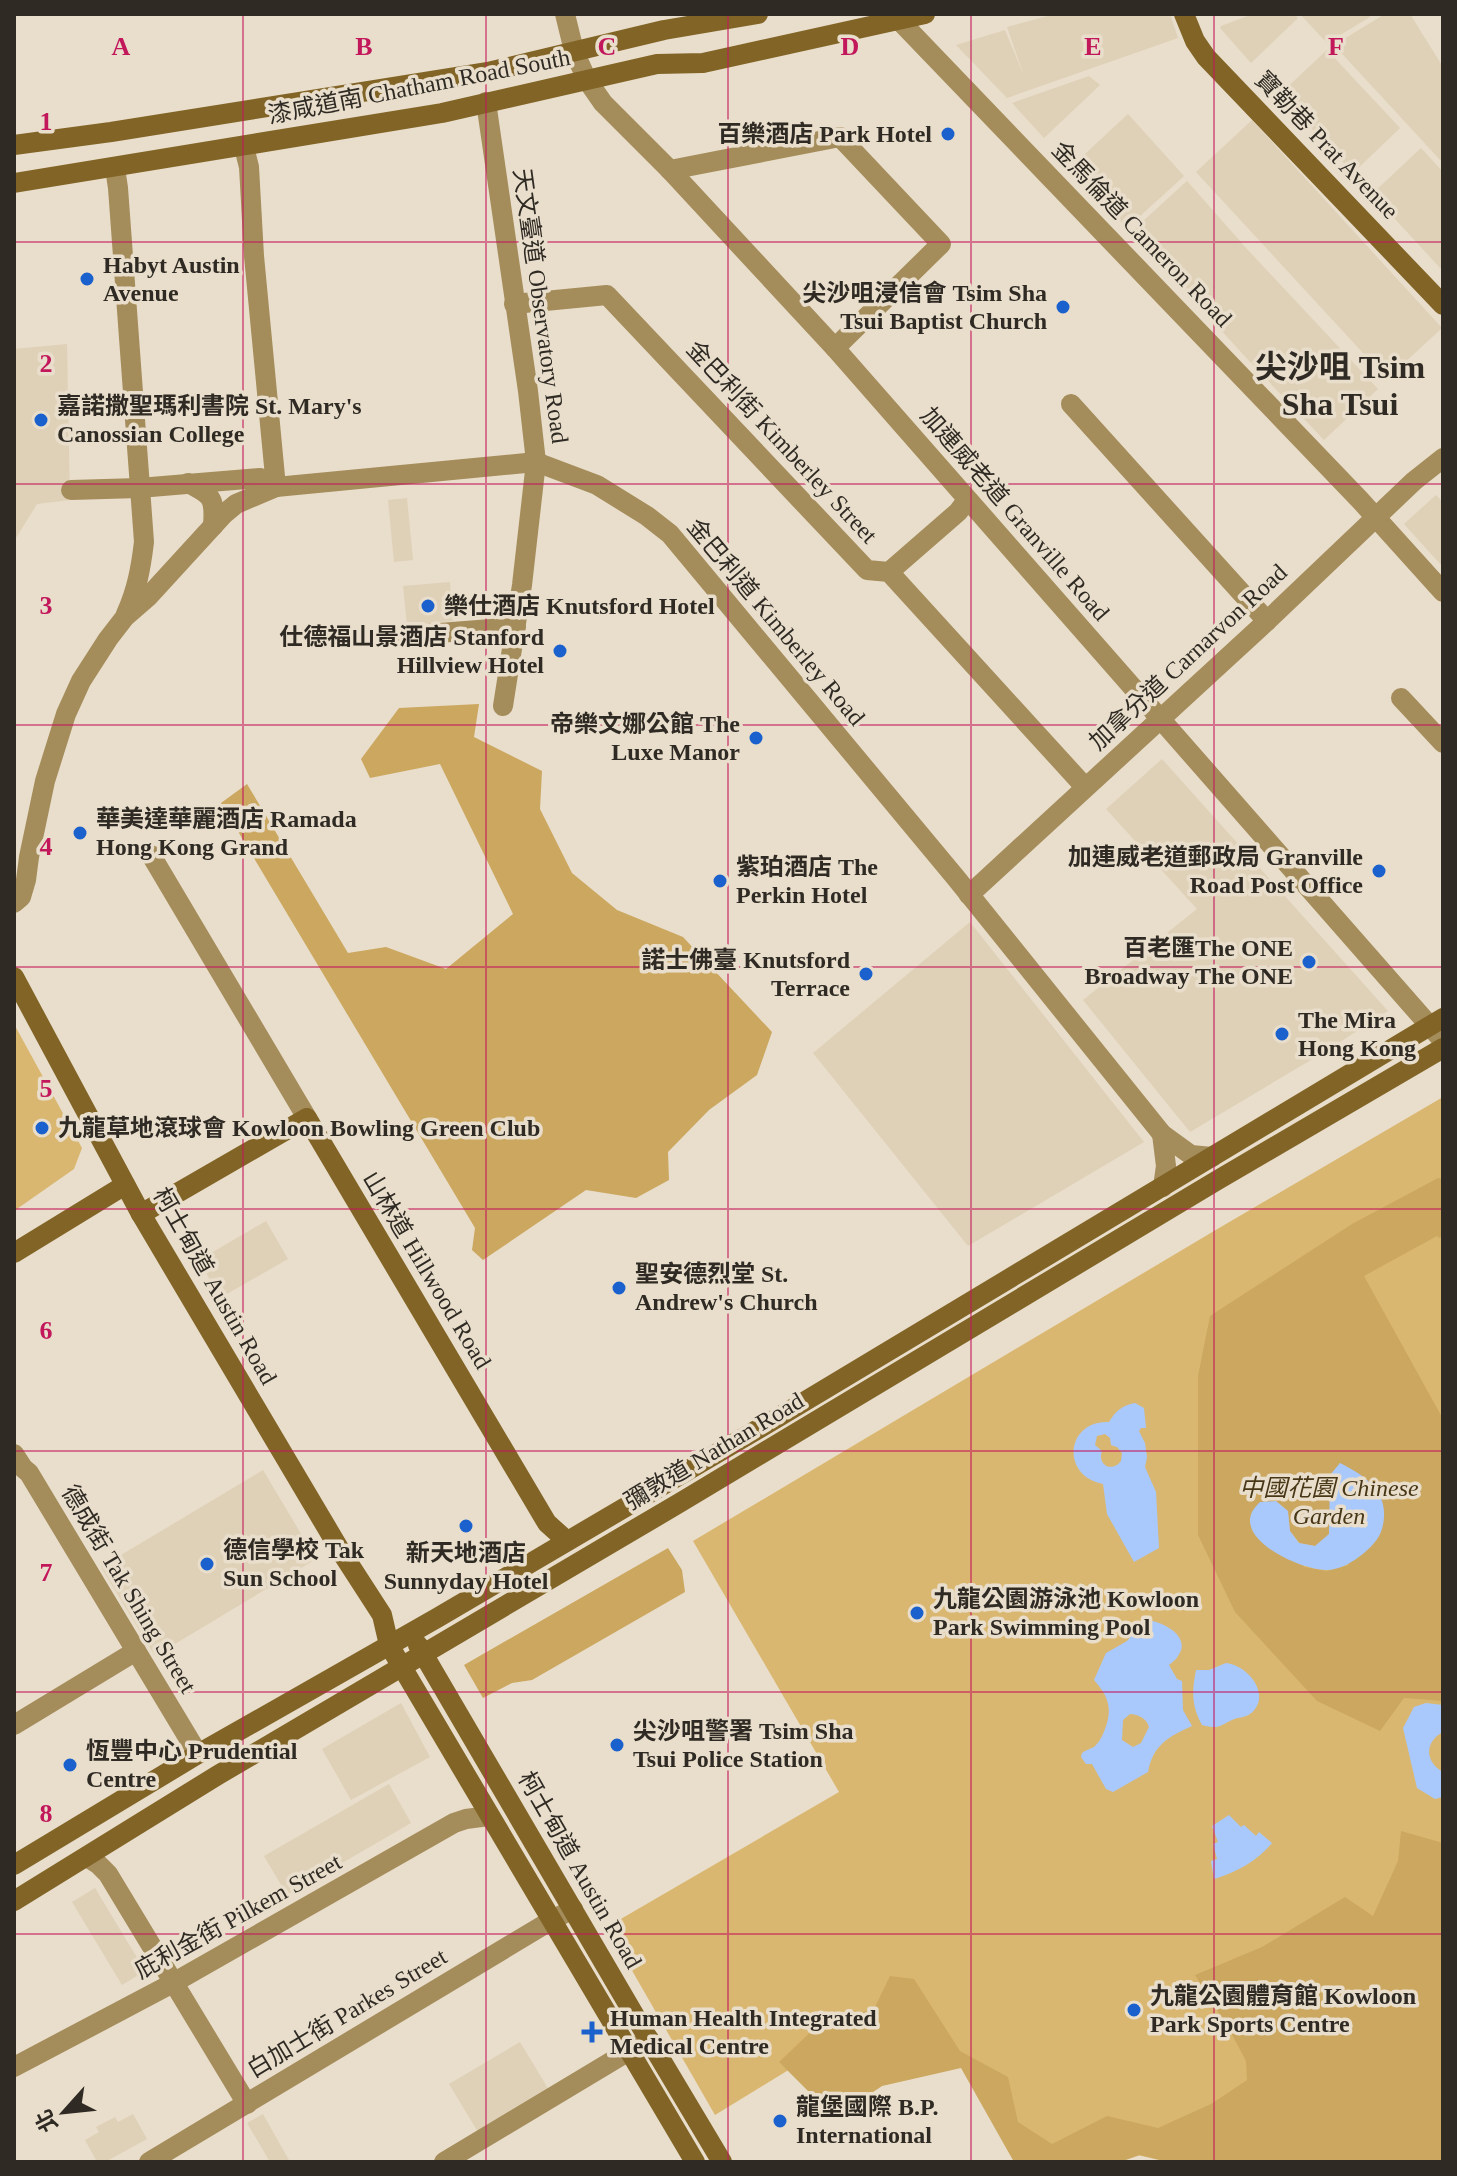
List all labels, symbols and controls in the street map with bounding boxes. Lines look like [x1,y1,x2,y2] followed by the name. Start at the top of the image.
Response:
[112,32,131,61] text: A
[355,32,373,61] text: B
[598,32,616,61] text: C
[841,32,859,61] text: D
[1084,32,1102,61] text: E
[1328,32,1344,61] text: F
[266,44,572,128] street label: 漆咸道南 Chatham Road South
[1250,66,1404,224] street label: 寶勒巷 Prat Avenue
[40,107,53,136] text: 1
[717,121,932,147] place label: 百樂酒店 Park Hotel
[939,125,957,143] marker: 百樂酒店 Park Hotel
[1047,136,1237,332] street label: 金馬倫道 Cameron Road
[509,167,573,445] street label: 天文臺道 Observatory Road
[103,252,240,306] place label: Habyt Austin Avenue
[78,270,96,288] marker: Habyt Austin Avenue
[803,280,1047,334] place label: 尖沙咀浸信會 Tsim Sha Tsui Baptist Church
[1054,298,1072,316] marker: 尖沙咀浸信會 Tsim Sha Tsui Baptist Church
[682,336,883,549] street label: 金巴利街 Kimberley Street
[40,349,53,378] text: 2
[1255,349,1426,422] district label: 尖沙咀 Tsim Sha Tsui
[57,393,362,447] place label: 嘉諾撒聖瑪利書院 St. Mary's Canossian College
[916,402,1114,626] street label: 加連威老道 Granville Road
[32,411,50,429] marker: 嘉諾撒聖瑪利書院 St. Mary's Canossian College
[682,514,870,730] street label: 金巴利道 Kimberley Road
[1084,559,1292,755] street label: 加拿分道 Carnarvon Road
[40,591,53,620] text: 3
[444,593,715,619] place label: 樂仕酒店 Knutsford Hotel
[419,597,437,615] marker: 樂仕酒店 Knutsford Hotel
[279,624,545,678] place label: 仕德福山景酒店 Stanford Hillview Hotel
[551,642,569,660] marker: 仕德福山景酒店 Stanford Hillview Hotel
[550,711,740,765] place label: 帝樂文娜公館 The Luxe Manor
[747,729,765,747] marker: 帝樂文娜公館 The Luxe Manor
[96,806,357,860] place label: 華美達華麗酒店 Ramada Hong Kong Grand
[71,824,89,842] marker: 華美達華麗酒店 Ramada Hong Kong Grand
[40,832,53,861] text: 4
[1068,844,1363,898] place label: 加連威老道郵政局 Granville Road Post Office
[736,854,878,908] place label: 紫珀酒店 The Perkin Hotel
[1370,862,1388,880] marker: 加連威老道郵政局 Granville Road Post Office
[711,872,729,890] marker: 紫珀酒店 The Perkin Hotel
[1085,935,1293,989] place label: 百老匯The ONE Broadway The ONE
[641,947,851,1001] place label: 諾士佛臺 Knutsford Terrace
[1300,953,1318,971] marker: 百老匯The ONE Broadway The ONE
[857,965,875,983] marker: 諾士佛臺 Knutsford Terrace
[1298,1007,1416,1061] place label: The Mira Hong Kong
[1273,1025,1291,1043] marker: The Mira Hong Kong
[40,1074,53,1103] text: 5
[58,1115,540,1141] place label: 九龍草地滾球會 Kowloon Bowling Green Club
[33,1119,51,1137] marker: 九龍草地滾球會 Kowloon Bowling Green Club
[358,1167,496,1373] street label: 山林道 Hillwood Road
[148,1183,282,1389] street label: 柯士甸道 Austin Road
[635,1261,817,1315] place label: 聖安德烈堂 St. Andrew's Church
[610,1279,628,1297] marker: 聖安德烈堂 St. Andrew's Church
[40,1316,53,1345] text: 6
[620,1387,808,1515] street label: 彌敦道 Nathan Road
[1239,1475,1419,1529] park label: 中國花園 Chinese Garden
[57,1480,202,1698] street label: 德成街 Tak Shing Street
[457,1517,475,1535] marker: 新天地酒店 Sunnyday Hotel
[223,1537,365,1591] place label: 德信學校 Tak Sun School
[384,1540,549,1594] place label: 新天地酒店 Sunnyday Hotel
[198,1555,216,1573] marker: 德信學校 Tak Sun School
[40,1558,53,1587] text: 7
[933,1586,1199,1640] place label: 九龍公園游泳池 Kowloon Park Swimming Pool
[908,1604,926,1622] marker: 九龍公園游泳池 Kowloon Park Swimming Pool
[633,1718,854,1772] place label: 尖沙咀警署 Tsim Sha Tsui Police Station
[608,1736,626,1754] marker: 尖沙咀警署 Tsim Sha Tsui Police Station
[86,1738,298,1792] place label: 恆豐中心 Prudential Centre
[61,1756,79,1774] marker: 恆豐中心 Prudential Centre
[513,1767,647,1973] street label: 柯士甸道 Austin Road
[40,1799,53,1828] text: 8
[130,1848,346,1984] street label: 庇利金街 Pilkem Street
[243,1943,452,2083] street label: 白加士街 Parkes Street
[1150,1983,1416,2037] place label: 九龍公園體育館 Kowloon Park Sports Centre
[1125,2001,1143,2019] marker: 九龍公園體育館 Kowloon Park Sports Centre
[610,2005,877,2059] place label: Human Health Integrated Medical Centre
[581,2021,603,2043] marker: Human Health Integrated Medical Centre
[24,2072,104,2152] north arrow
[796,2094,938,2148] place label: 龍堡國際 B.P. International
[30,2105,63,2136] text: 北
[771,2112,789,2130] marker: 龍堡國際 B.P. International

